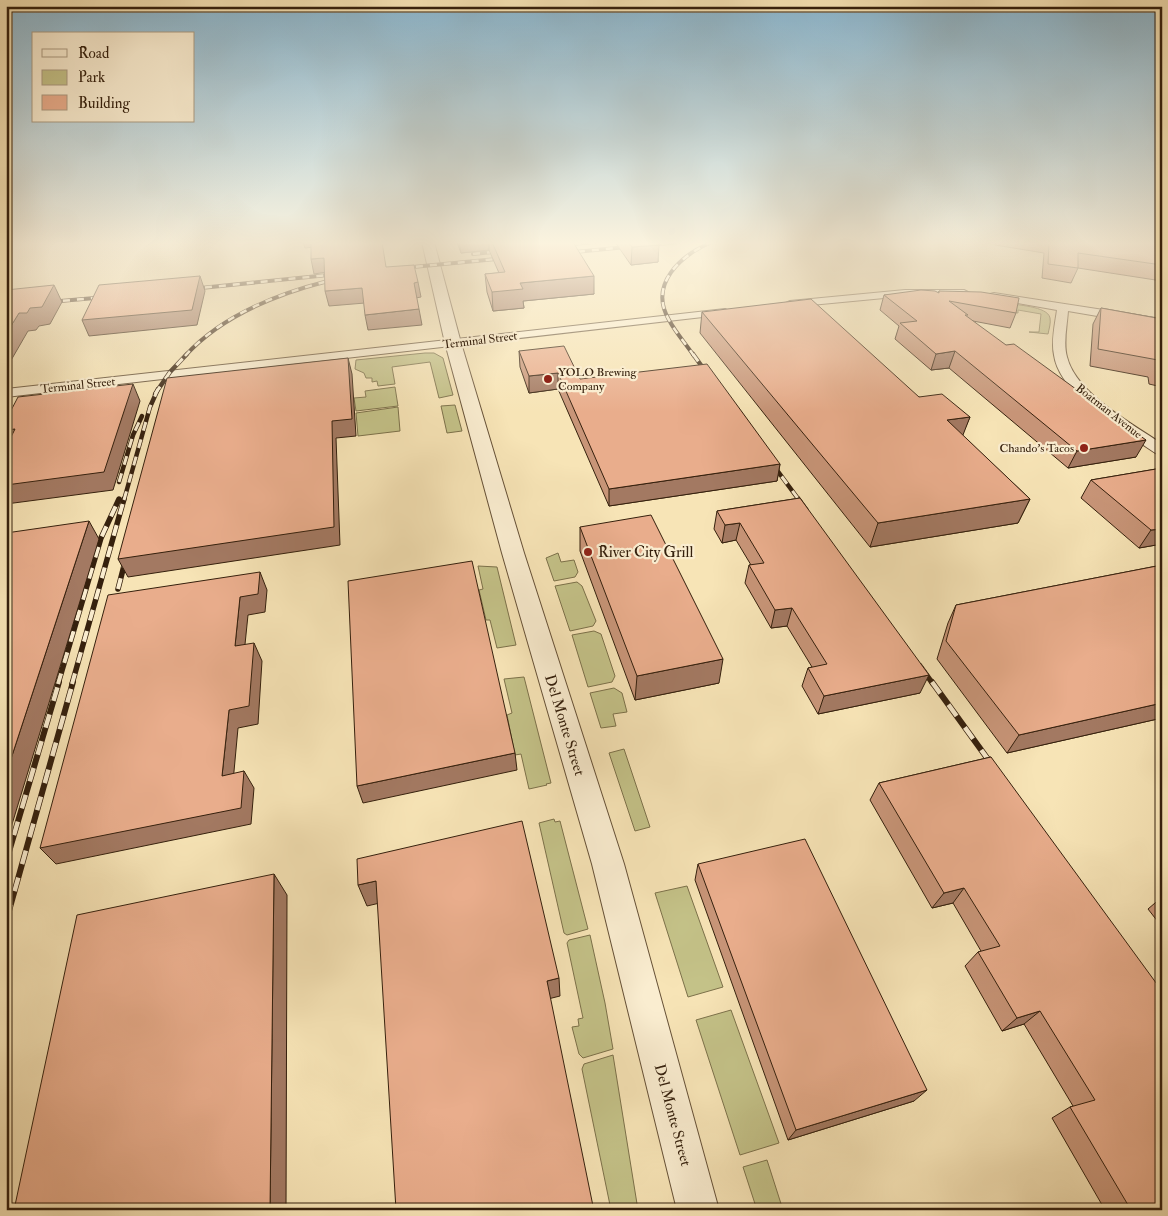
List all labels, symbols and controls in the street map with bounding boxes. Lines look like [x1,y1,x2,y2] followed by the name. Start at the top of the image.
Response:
[32,32,195,122] legend
[78,44,110,63] text: Road
[78,68,105,87] text: Park
[78,94,130,113] text: Building
[442,328,518,353] street label: Terminal Street
[558,365,638,394] place label: YOLO Brewing Company
[542,373,554,385] marker: YOLO Brewing Company
[40,374,116,397] street label: Terminal Street
[1072,381,1145,442] street label: Boatman Avenue
[999,441,1074,456] place label: Chando's Tacos
[1078,442,1090,454] marker: Chando's Tacos
[598,543,693,562] place label: River City Grill
[582,546,594,558] marker: River City Grill
[540,672,589,778] street label: Del Monte Street
[650,1062,695,1168] street label: Del Monte Street

